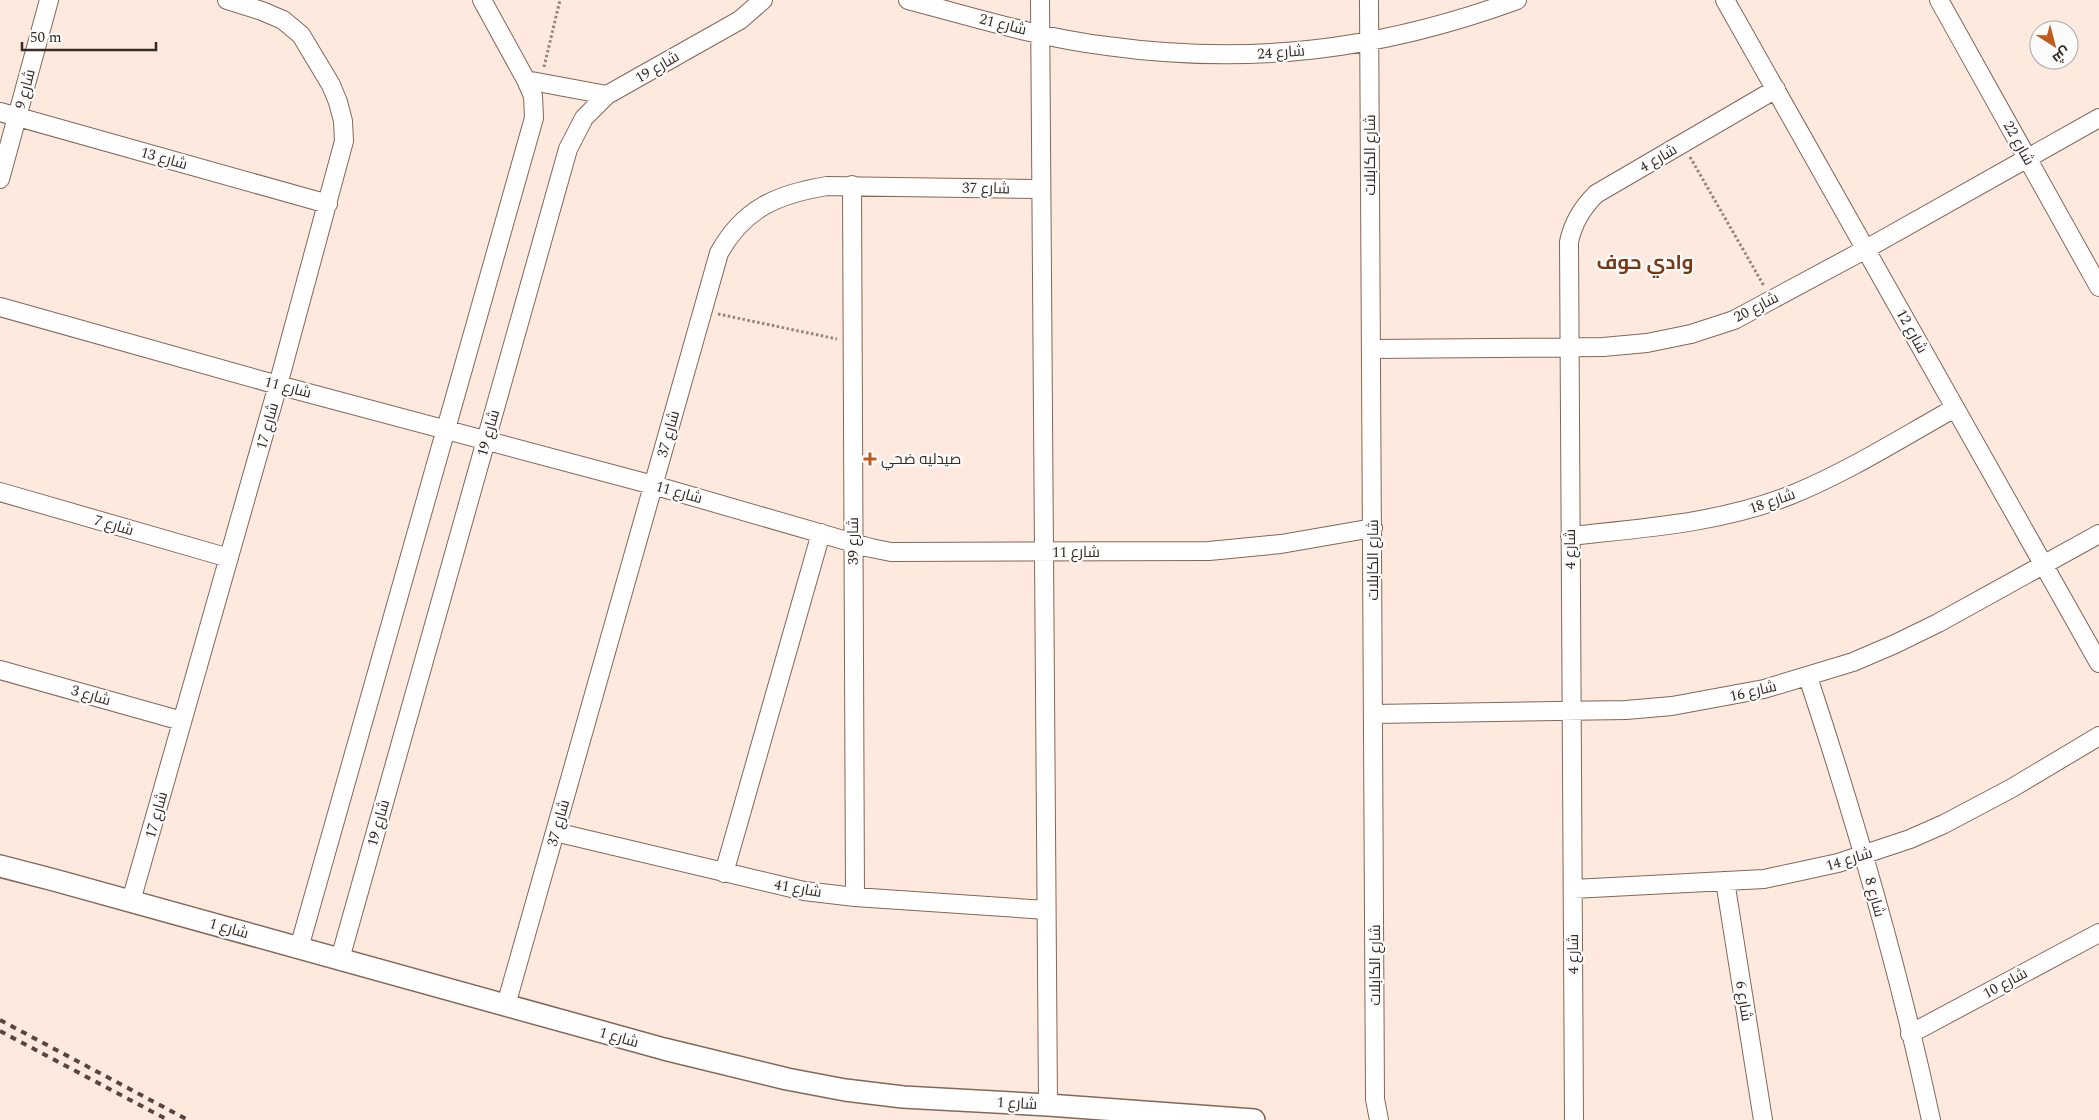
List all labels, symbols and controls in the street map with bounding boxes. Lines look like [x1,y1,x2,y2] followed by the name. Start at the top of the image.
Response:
[977,8,1029,41] street label: شارع 21
[22,20,156,52] scale bar
[2029,20,2079,70] north arrow
[30,26,62,49] text: 50 m
[1256,39,1306,66] street label: شارع 24
[2048,41,2075,69] text: ش
[631,46,684,89] street label: شارع 19
[9,67,42,112] street label: شارع 9
[1359,114,1382,196] street label: شارع الكابلات
[1997,117,2040,170] street label: شارع 22
[1635,138,1681,178] street label: شارع 4
[138,141,190,176] street label: شارع 13
[962,177,1010,200] street label: شارع 37
[1597,248,1693,278] district label: وادي حوف
[1730,286,1783,329] street label: شارع 20
[1890,305,1933,358] street label: شارع 12
[262,370,314,405] street label: شارع 11
[250,400,285,452] street label: شارع 17
[471,407,506,459] street label: شارع 19
[651,408,686,460] street label: شارع 37
[881,448,961,471] place label: صيدليه ضحي
[863,452,877,466] marker: صيدليه ضحي
[653,475,705,510] street label: شارع 11
[1746,483,1799,520] street label: شارع 18
[91,509,136,542] street label: شارع 7
[842,517,865,565] street label: شارع 39
[1362,519,1385,601] street label: شارع الكابلات
[1559,529,1582,569] street label: شارع 4
[1052,541,1100,564] street label: شارع 11
[1727,675,1779,708] street label: شارع 16
[68,679,113,712] street label: شارع 3
[139,789,174,841] street label: شارع 17
[361,797,396,849] street label: شارع 19
[541,797,576,849] street label: شارع 37
[1823,841,1875,877] street label: شارع 14
[772,873,823,904] street label: شارع 41
[1858,875,1891,920] street label: شارع 8
[206,912,251,945] street label: شارع 1
[1364,924,1387,1006] street label: شارع الكابلات
[1562,934,1585,974] street label: شارع 4
[1979,962,2032,1005] street label: شارع 10
[1729,979,1758,1023] street label: شارع 6
[596,1021,641,1054] street label: شارع 1
[996,1091,1038,1116] street label: شارع 1

